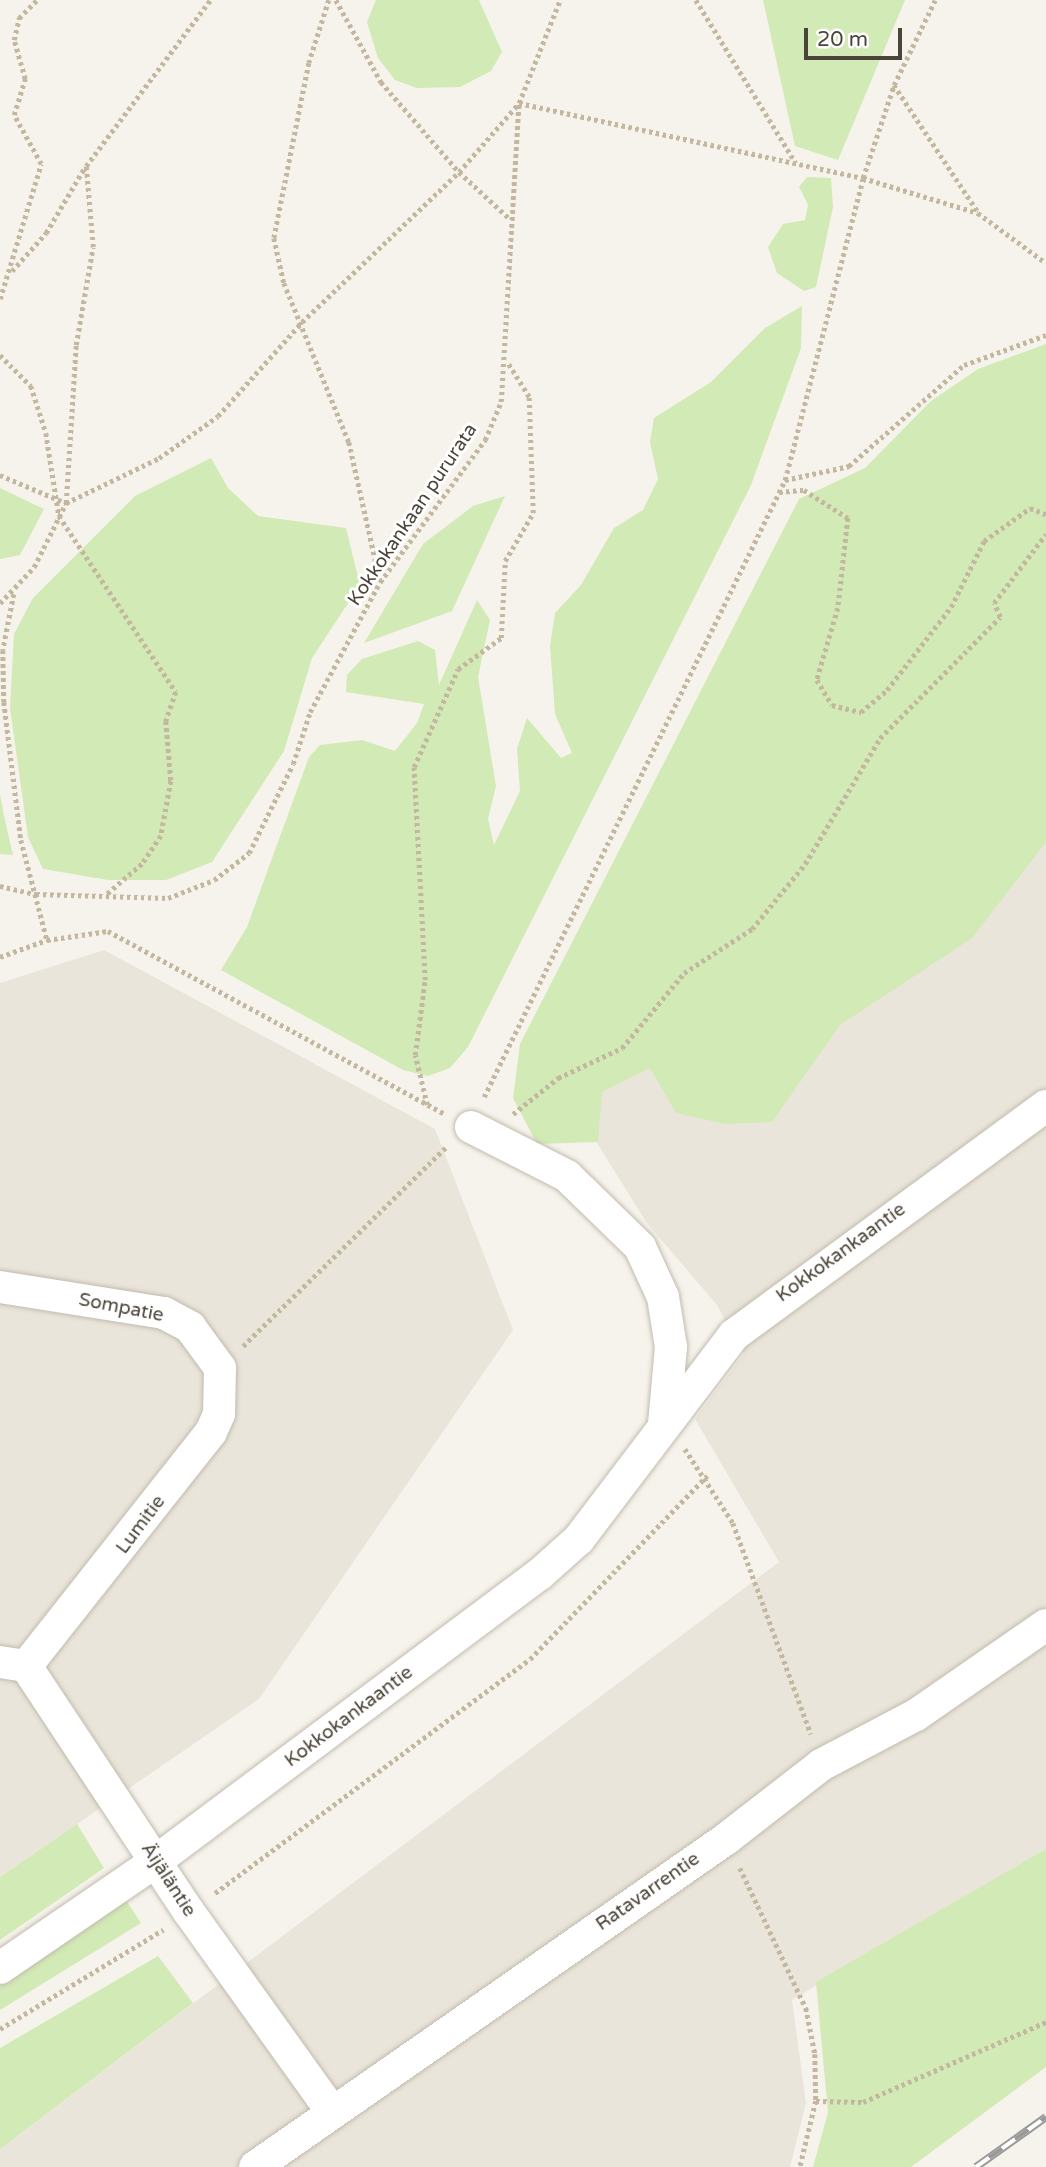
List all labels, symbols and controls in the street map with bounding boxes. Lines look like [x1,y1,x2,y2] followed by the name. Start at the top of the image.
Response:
[808,14,906,58] scale bar
[817,27,868,52] text: 20 m
[343,420,483,610] street label: Kokkokankaan pururata
[772,1198,910,1308] street label: Kokkokankaantie
[77,1289,165,1327] street label: Sompatie
[112,1491,170,1559] street label: Lumitie
[280,1661,418,1773] street label: Kokkokankaantie
[136,1839,200,1921] street label: Äijäläntie
[592,1848,704,1936] street label: Ratavarrentie

